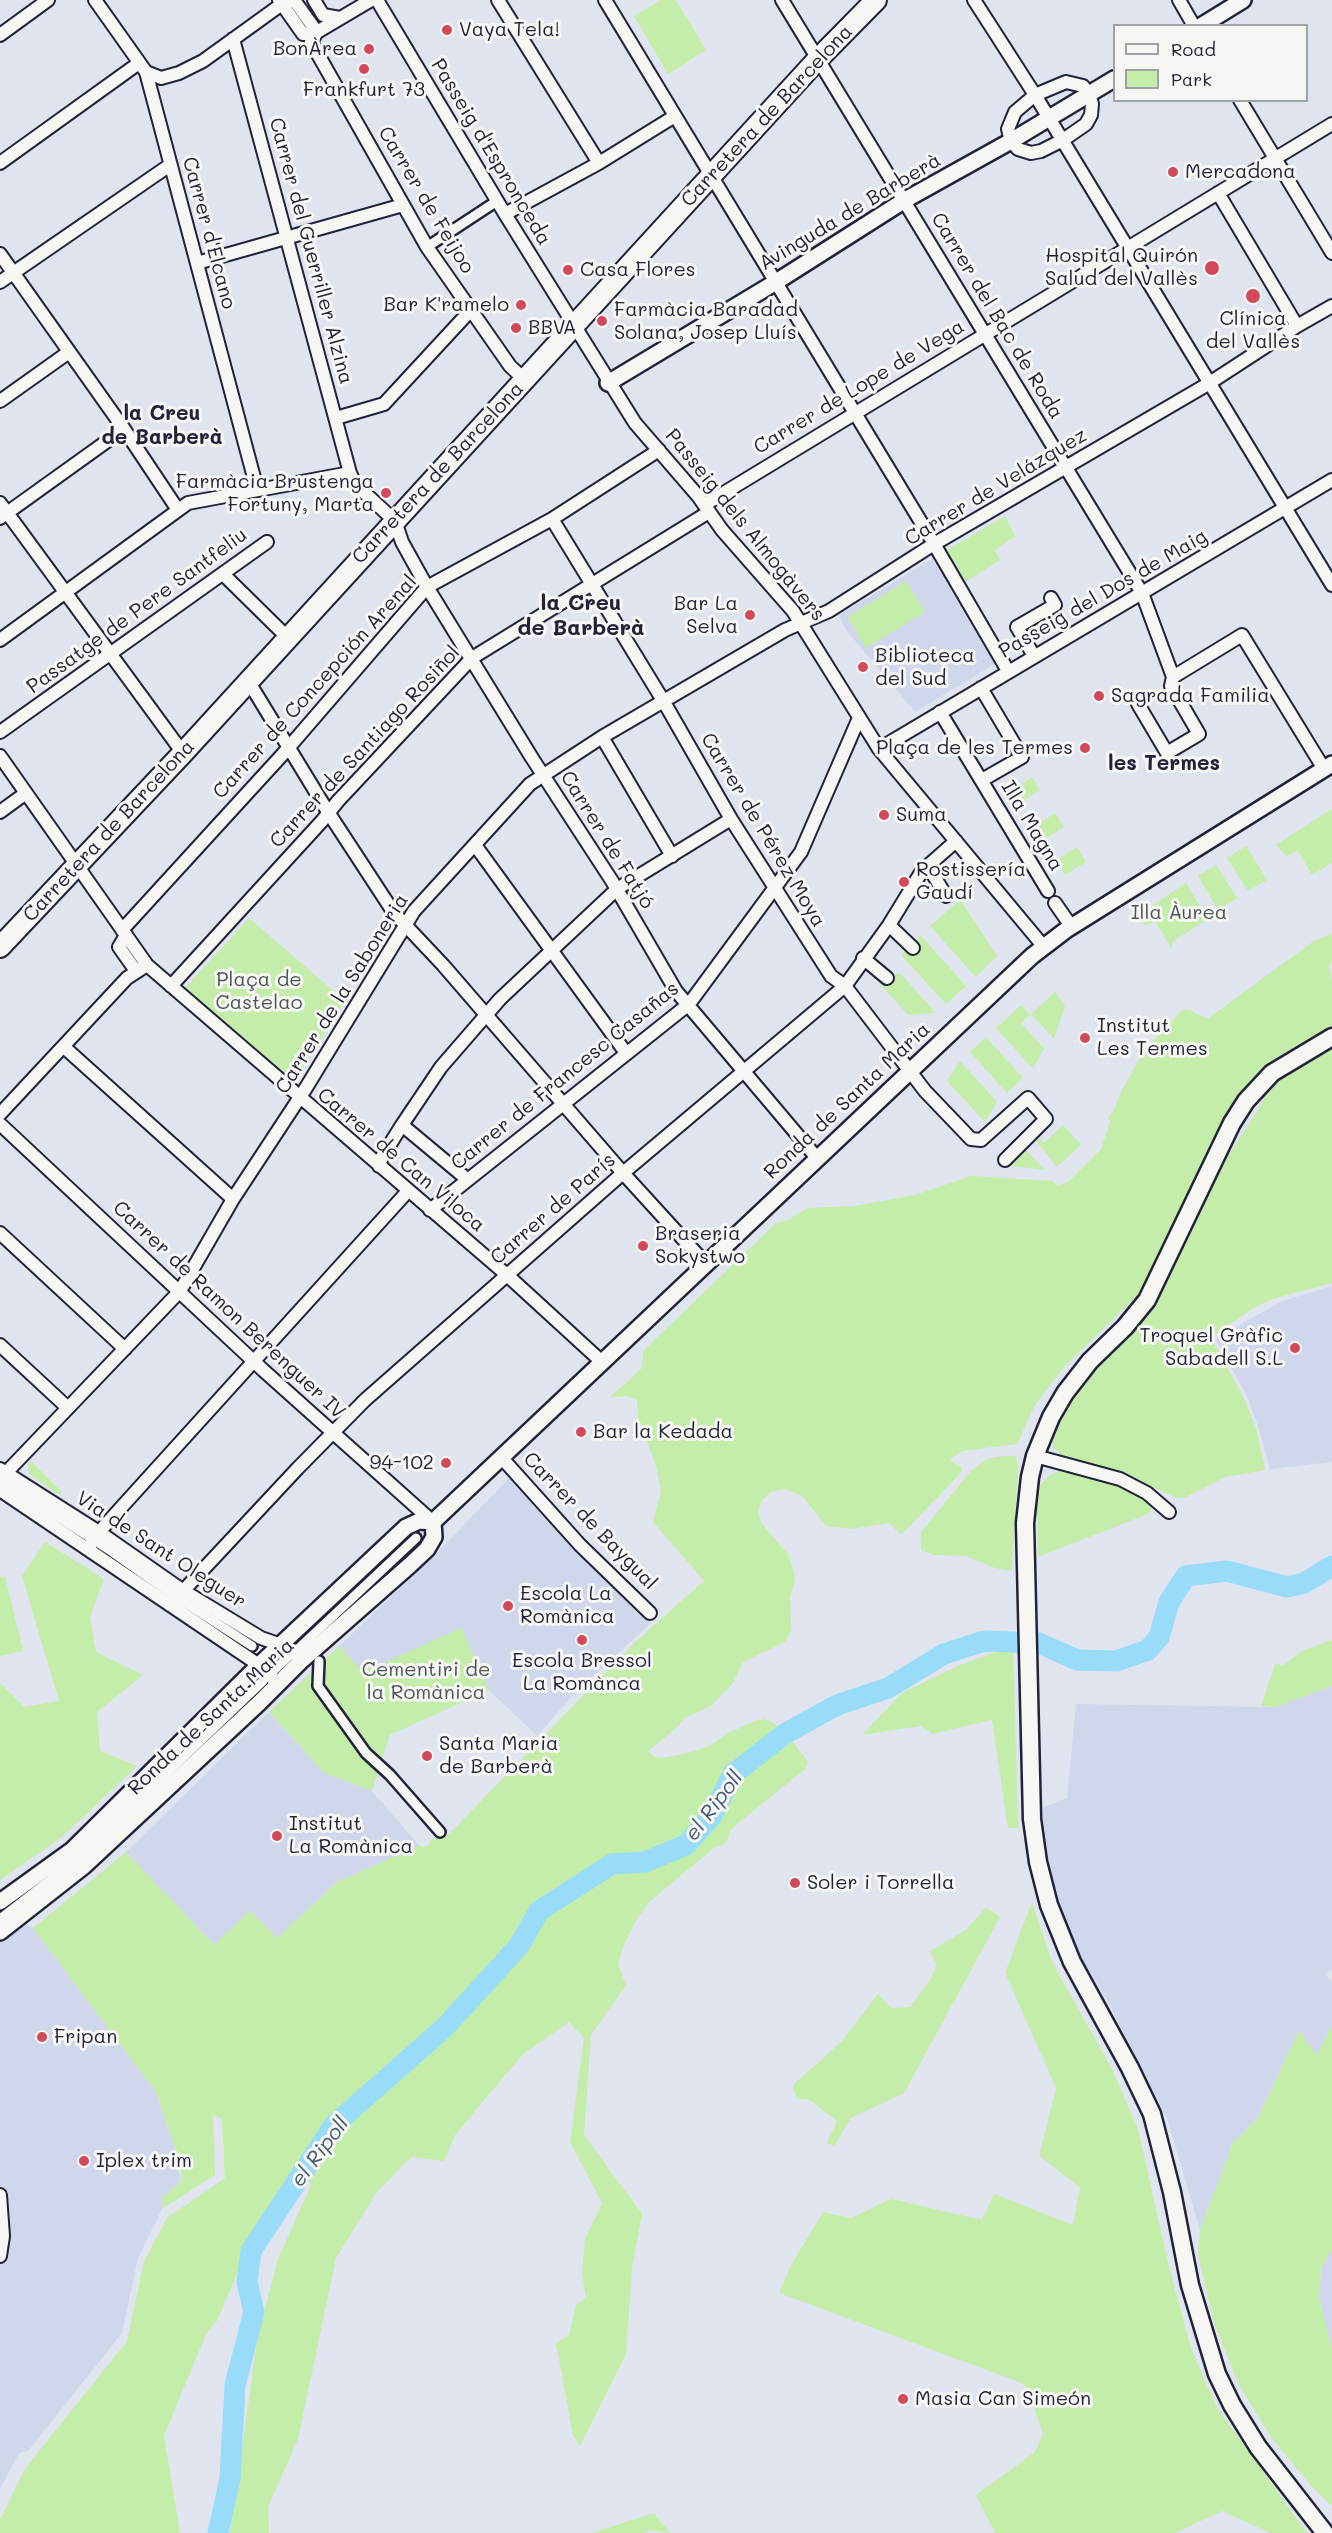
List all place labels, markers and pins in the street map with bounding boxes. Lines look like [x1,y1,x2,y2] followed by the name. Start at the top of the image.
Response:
[459,18,560,42] place label: Vaya Tela!
[440,23,454,37] marker: Vaya Tela!
[273,37,357,61] place label: BonÀrea
[362,42,376,56] marker: BonÀrea
[357,62,371,76] marker: Frankfurt 73
[303,78,425,102] place label: Frankfurt 73
[1185,160,1296,184] place label: Mercadona
[1166,165,1180,179] marker: Mercadona
[1045,244,1198,291] place label: Hospital Quirón Salud del Vallès
[580,258,696,282] place label: Casa Flores
[1203,259,1221,277] marker: Hospital Quirón Salud del Vallès
[561,263,575,277] marker: Casa Flores
[1244,287,1262,305] marker: Clínica del Vallès
[383,293,509,317] place label: Bar K'ramelo
[514,298,528,312] marker: Bar K'ramelo
[614,298,798,345] place label: Farmàcia Baradad Solana, Josep Lluís
[1206,307,1300,354] place label: Clínica del Vallès
[595,314,609,328] marker: Farmàcia Baradad Solana, Josep Lluís
[528,316,577,340] place label: BBVA
[509,321,523,335] marker: BBVA
[176,470,374,517] place label: Farmàcia Brustenga Fortuny, Marta
[379,486,393,500] marker: Farmàcia Brustenga Fortuny, Marta
[674,592,738,639] place label: Bar La Selva
[743,608,757,622] marker: Bar La Selva
[875,644,975,691] place label: Biblioteca del Sud
[856,660,870,674] marker: Biblioteca del Sud
[1111,684,1270,708] place label: Sagrada Familia
[1092,689,1106,703] marker: Sagrada Familia
[876,736,1073,760] place label: Plaça de les Termes
[1078,741,1092,755] marker: Plaça de les Termes
[896,803,947,827] place label: Suma
[877,808,891,822] marker: Suma
[916,858,1026,905] place label: Rostissería Gaudí
[897,875,911,889] marker: Rostissería Gaudí
[1097,1014,1208,1061] place label: Institut Les Termes
[1078,1031,1092,1045] marker: Institut Les Termes
[655,1222,745,1269] place label: Braseria Sokystwo
[636,1239,650,1253] marker: Braseria Sokystwo
[1139,1324,1283,1371] place label: Troquel Gràfic Sabadell S.L
[1288,1341,1302,1355] marker: Troquel Gràfic Sabadell S.L
[593,1420,733,1444] place label: Bar la Kedada
[574,1425,588,1439] marker: Bar la Kedada
[370,1451,434,1475] place label: 94-102
[439,1456,453,1470] marker: 94-102
[520,1582,614,1629] place label: Escola La Romànica
[501,1599,515,1613] marker: Escola La Romànica
[575,1633,589,1647] marker: Escola Bressol La Romànca
[512,1649,652,1696] place label: Escola Bressol La Romànca
[439,1732,558,1779] place label: Santa Maria de Barberà
[420,1749,434,1763] marker: Santa Maria de Barberà
[289,1812,413,1859] place label: Institut La Romànica
[270,1829,284,1843] marker: Institut La Romànica
[807,1871,954,1895] place label: Soler i Torrella
[788,1876,802,1890] marker: Soler i Torrella
[54,2025,117,2049] place label: Fripan
[35,2030,49,2044] marker: Fripan
[96,2149,192,2173] place label: Iplex trim
[77,2154,91,2168] marker: Iplex trim
[915,2387,1091,2411] place label: Masia Can Simeón
[896,2392,910,2406] marker: Masia Can Simeón

